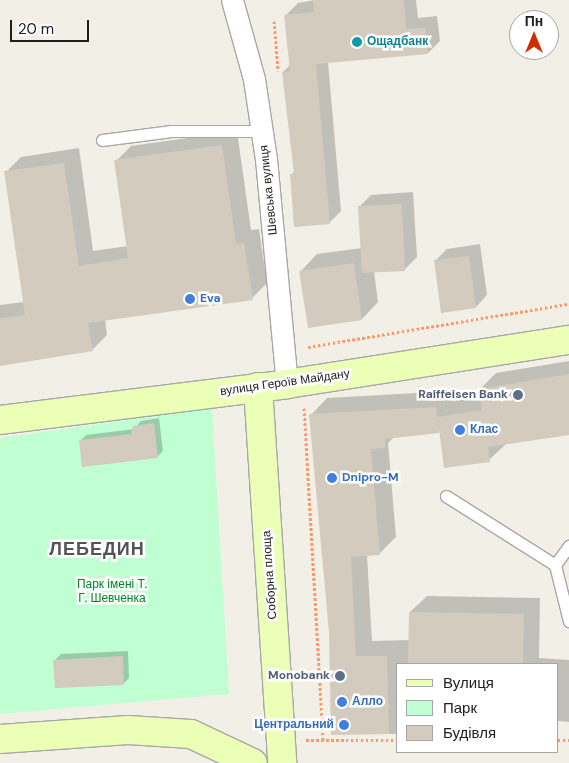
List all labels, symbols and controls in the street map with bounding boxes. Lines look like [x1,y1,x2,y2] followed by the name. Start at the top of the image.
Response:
[12,10,91,42] scale bar
[509,10,559,60] north arrow
[525,12,543,30] text: Пн
[18,19,54,39] text: 20 m
[367,35,428,49] place label: Ощадбанк
[351,36,363,48] marker: Ощадбанк
[257,144,281,236] street label: Шевська вулиця
[200,292,220,306] place label: Eva
[184,293,196,305] marker: Eva
[219,367,351,399] street label: вулиця Героїв Майдану
[418,388,508,402] place label: Raiffeisen Bank
[512,389,524,401] marker: Raiffeisen Bank
[470,423,498,437] place label: Клас
[454,424,466,436] marker: Клас
[342,471,399,485] place label: Dnipro-M
[326,472,338,484] marker: Dnipro-M
[260,530,280,620] street label: Соборна площа
[48,538,146,560] district label: ЛЕБЕДИН
[77,578,147,606] park label: Парк імені Т. Г. Шевченка
[396,663,559,753] legend
[268,669,330,683] place label: Monobank
[334,670,346,682] marker: Monobank
[443,673,494,693] text: Вулиця
[352,695,383,709] place label: Алло
[336,696,348,708] marker: Алло
[443,698,477,718] text: Парк
[254,718,334,732] place label: Центральний
[338,719,350,731] marker: Центральний
[443,723,496,743] text: Будівля

